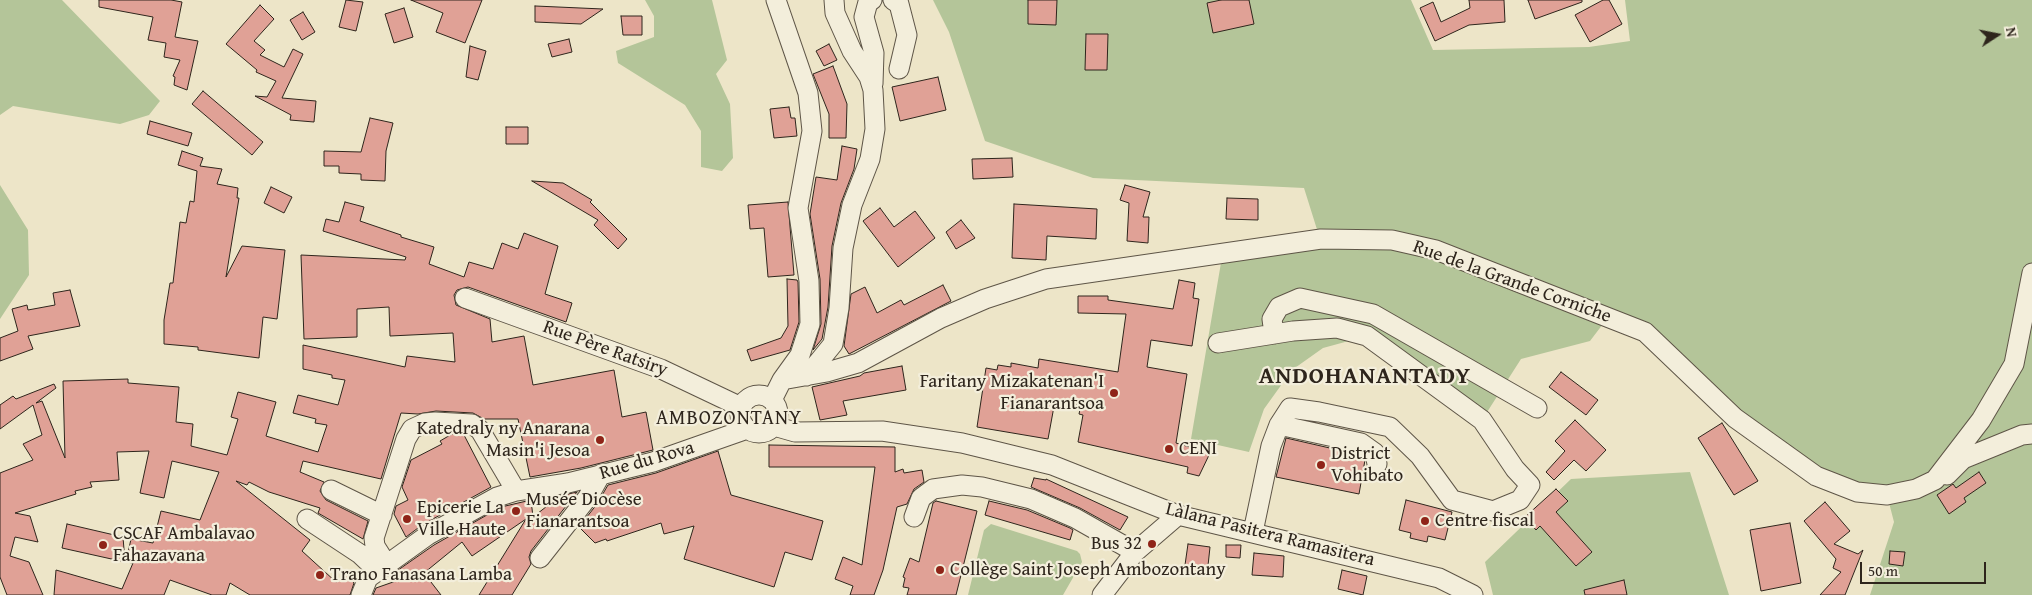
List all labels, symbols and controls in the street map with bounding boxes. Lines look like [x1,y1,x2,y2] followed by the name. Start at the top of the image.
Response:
[1972,10,2022,60] north arrow
[2001,26,2022,39] text: N
[1410,235,1614,329] street label: Rue de la Grande Corniche
[540,316,670,382] street label: Rue Père Ratsiry
[1257,363,1473,391] district label: ANDOHANANTADY
[920,371,1104,415] place label: Faritany Mizakatenan'I Fianarantsoa
[1108,387,1120,399] marker: Faritany Mizakatenan'I Fianarantsoa
[655,407,803,431] district label: AMBOZONTANY
[417,418,590,462] place label: Katedraly ny Anarana Masin'i Jesoa
[594,434,606,446] marker: Katedraly ny Anarana Masin'i Jesoa
[597,437,697,485] street label: Rue du Rova
[1179,438,1217,460] place label: CENI
[1163,443,1175,455] marker: CENI
[1331,443,1403,487] place label: District Vohibato
[1315,459,1327,471] marker: District Vohibato
[526,489,642,533] place label: Musée Diocèse Fianarantsoa
[417,497,506,541] place label: Epicerie La Ville Haute
[1163,498,1377,572] street label: Làlana Pasitera Ramasitera
[510,505,522,517] marker: Musée Diocèse Fianarantsoa
[1435,510,1534,532] place label: Centre fiscal
[401,513,413,525] marker: Epicerie La Ville Haute
[1419,515,1431,527] marker: Centre fiscal
[113,523,255,567] place label: CSCAF Ambalavao Fahazavana
[1091,533,1142,555] place label: Bus 32
[1146,538,1158,550] marker: Bus 32
[97,539,109,551] marker: CSCAF Ambalavao Fahazavana
[1862,552,1988,584] scale bar
[950,559,1226,581] place label: Collège Saint Joseph Ambozontany
[1868,560,1898,581] text: 50 m
[330,564,512,586] place label: Trano Fanasana Lamba
[934,564,946,576] marker: Collège Saint Joseph Ambozontany
[314,569,326,581] marker: Trano Fanasana Lamba

